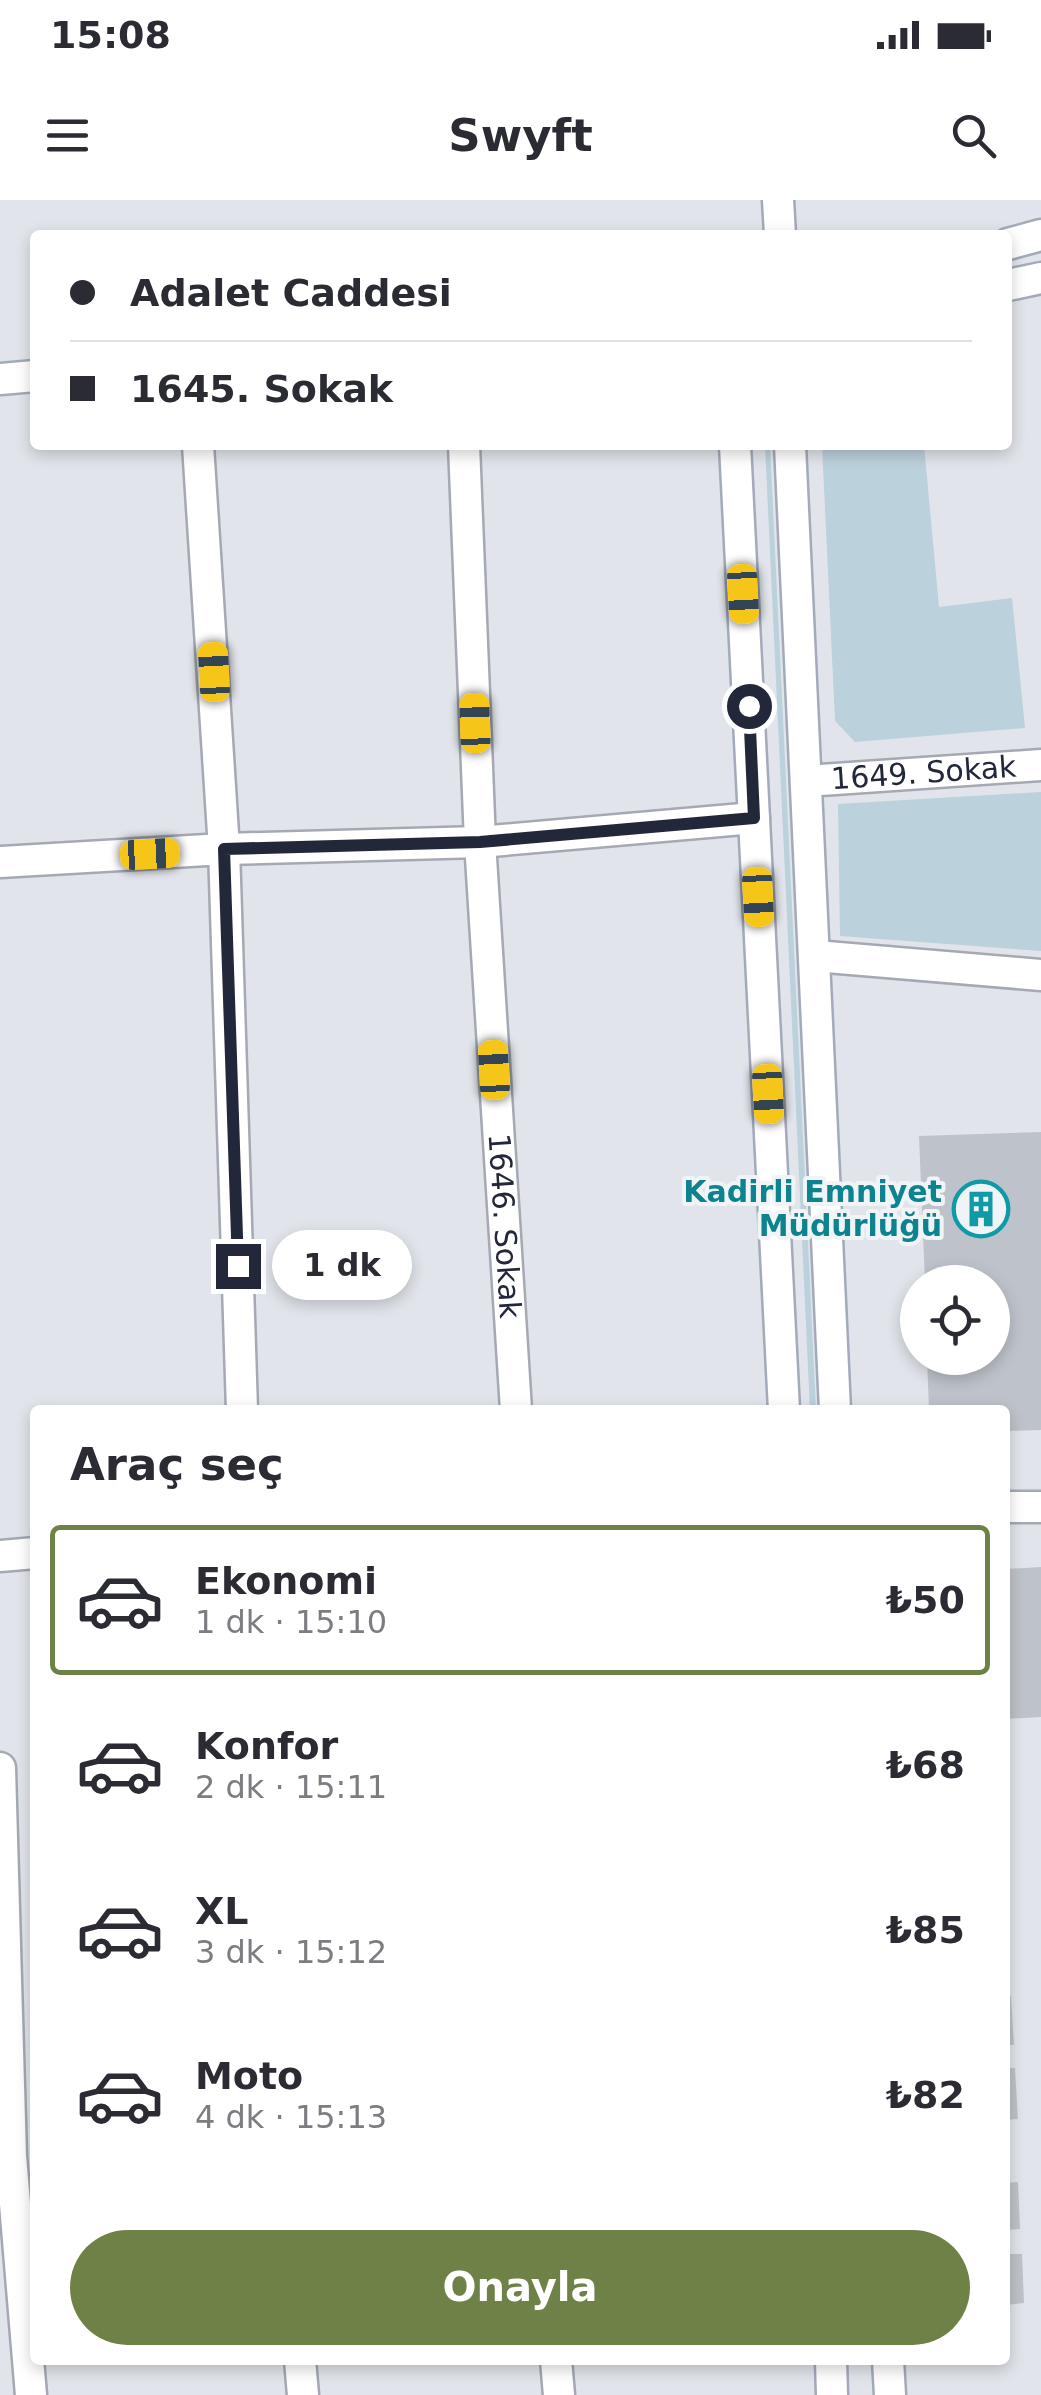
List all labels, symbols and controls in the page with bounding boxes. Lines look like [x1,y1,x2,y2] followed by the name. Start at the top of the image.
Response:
[50,13,171,57] text: 15:08
[40,108,95,163] icon: menu
[946,108,1001,163] icon: search
[448,109,593,162] text: Swyft
[130,271,452,315] text: Adalet Caddesi
[130,367,393,411] text: 1645. Sokak
[726,563,760,625] car
[197,641,231,703] car
[727,684,772,729] route start
[459,692,491,754] car
[830,749,1018,796] street label: 1649. Sokak
[119,837,181,871] car
[741,866,775,928] car
[477,1039,511,1101] car
[751,1063,785,1125] car
[481,1132,528,1320] street label: 1646. Sokak
[683,1174,942,1243] place label: Kadirli Emniyet Müdürlüğü
[951,1179,1011,1239] building icon: Kadirli Emniyet Müdürlüğü
[273,1231,413,1301] callout: 1 dk
[216,1244,261,1289] route end
[303,1246,381,1284] text: 1 dk
[900,1265,1010,1375] map controls
[900,1265,1010,1375] button: locate
[70,1438,284,1491] text: Araç seç
[75,1555,165,1645] icon: car
[195,1559,377,1603] text: Ekonomi
[886,1578,965,1622] text: ₺50
[195,1603,387,1641] text: 1 dk · 15:10
[75,1720,165,1810] icon: car
[195,1724,338,1768] text: Konfor
[886,1743,965,1787] text: ₺68
[195,1768,387,1806] text: 2 dk · 15:11
[75,1885,165,1975] icon: car
[195,1889,249,1933] text: XL
[886,1908,965,1952] text: ₺85
[195,1933,387,1971] text: 3 dk · 15:12
[75,2050,165,2140] icon: car
[195,2054,303,2098] text: Moto
[886,2073,965,2117] text: ₺82
[195,2098,387,2136] text: 4 dk · 15:13
[70,2230,970,2345] button: Onayla

